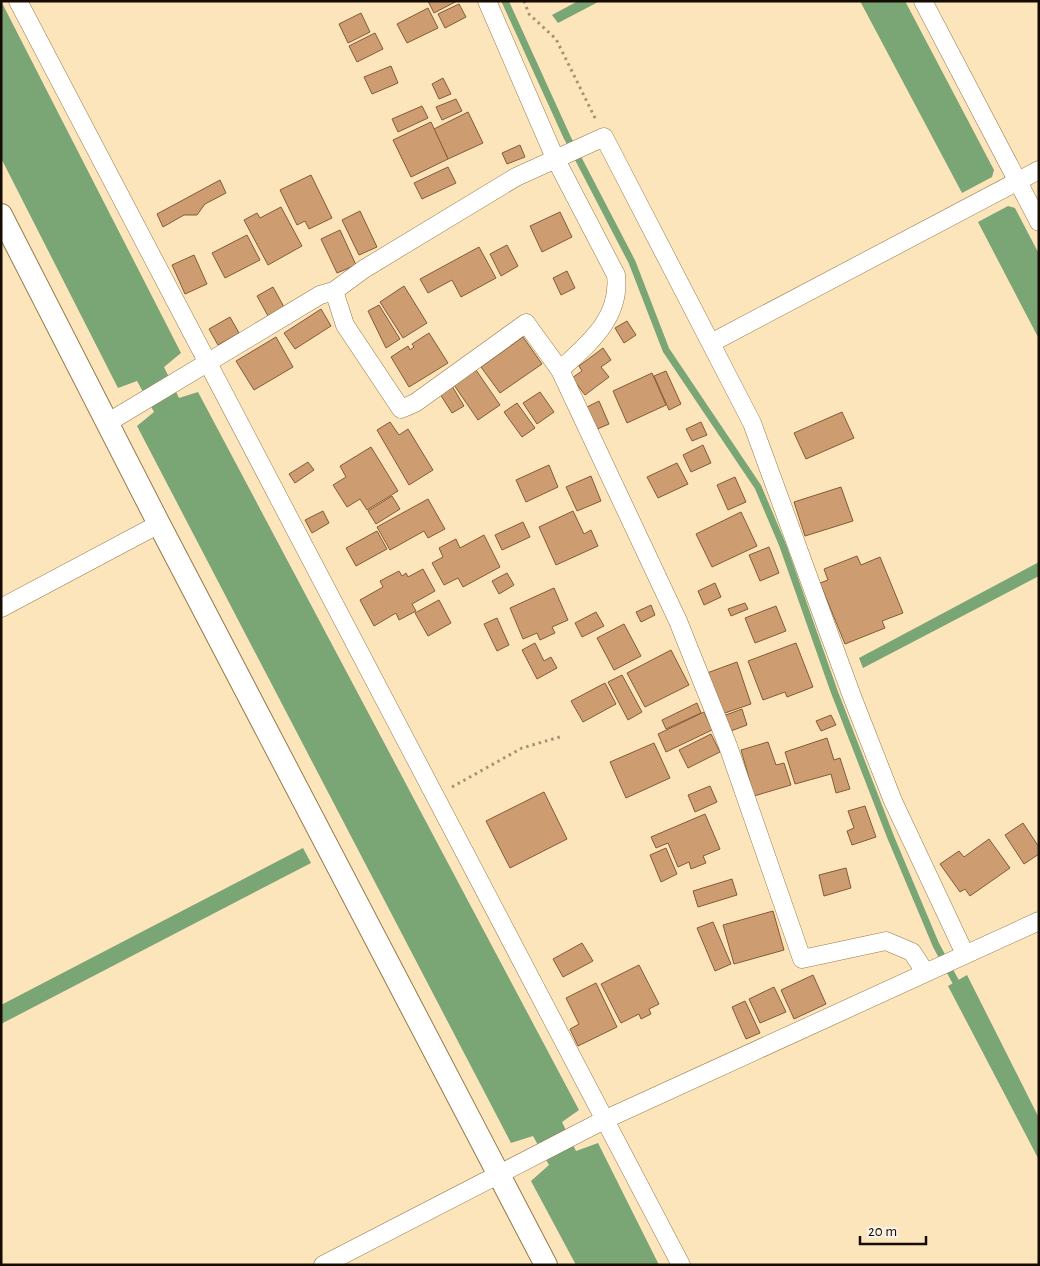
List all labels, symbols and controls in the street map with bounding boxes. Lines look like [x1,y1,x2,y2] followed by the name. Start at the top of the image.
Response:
[860,1214,926,1246] scale bar
[868,1224,897,1239] text: 20 m

